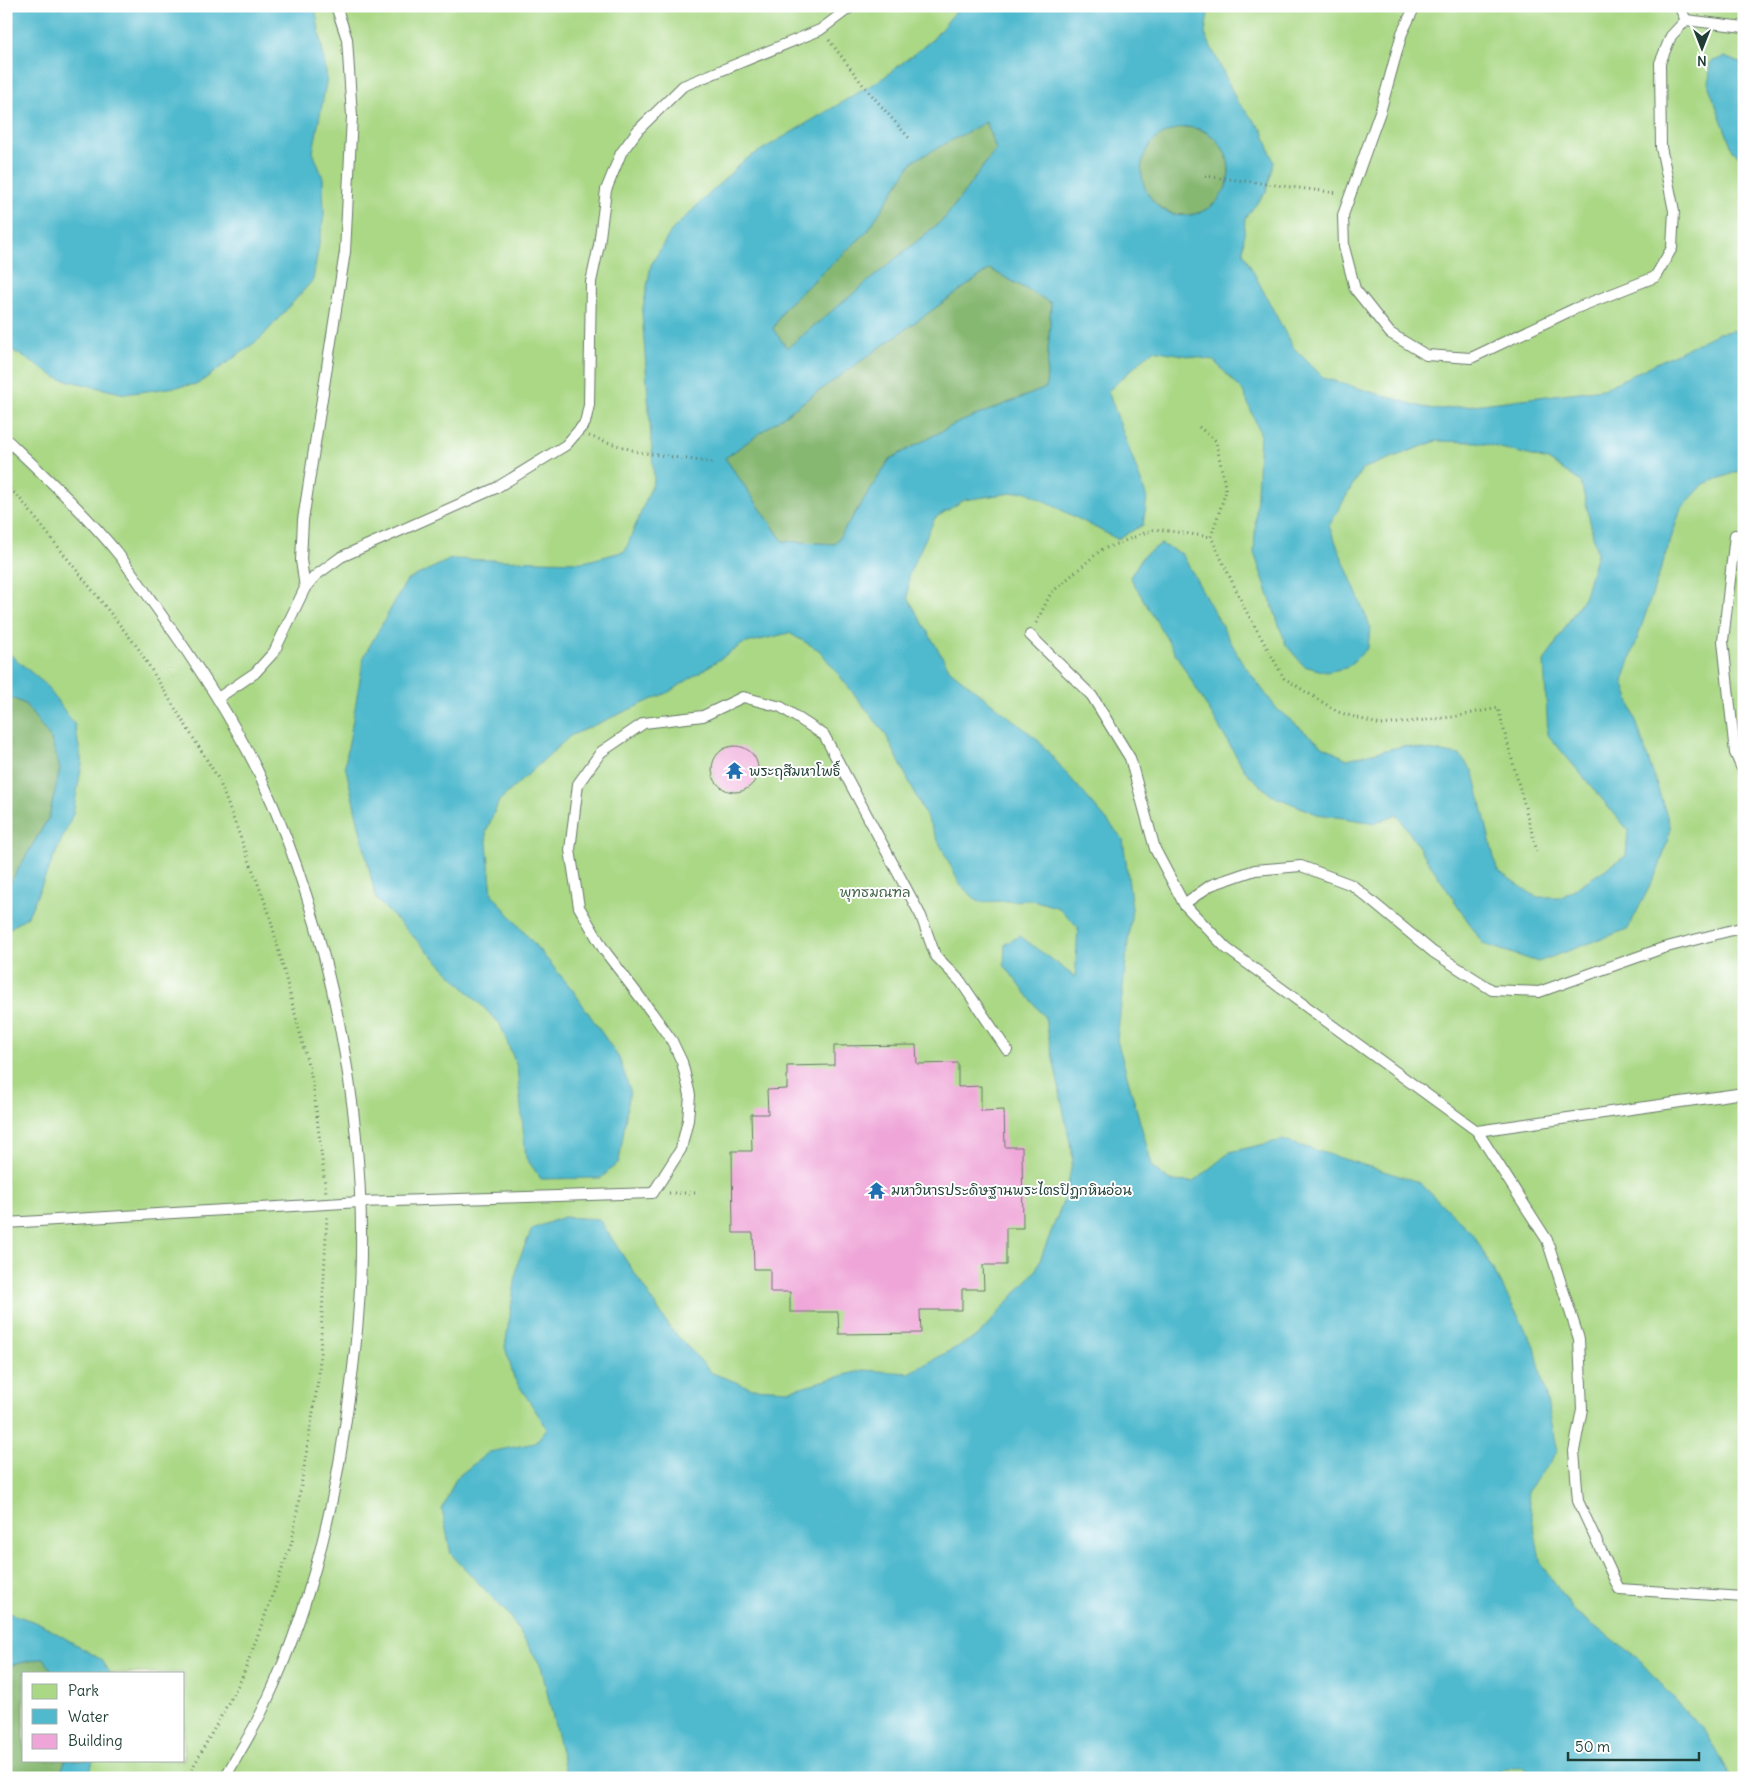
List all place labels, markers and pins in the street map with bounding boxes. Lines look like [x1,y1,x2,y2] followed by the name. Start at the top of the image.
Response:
[749,760,841,780] place label: พระฤสีมหาโพธิ์
[725,761,745,781] temple icon: พระฤสีมหาโพธิ์
[867,1180,887,1200] temple icon: มหาวิหารประดิษฐานพระไตรปิฏกหินอ่อน
[891,1181,1133,1199] place label: มหาวิหารประดิษฐานพระไตรปิฏกหินอ่อน

